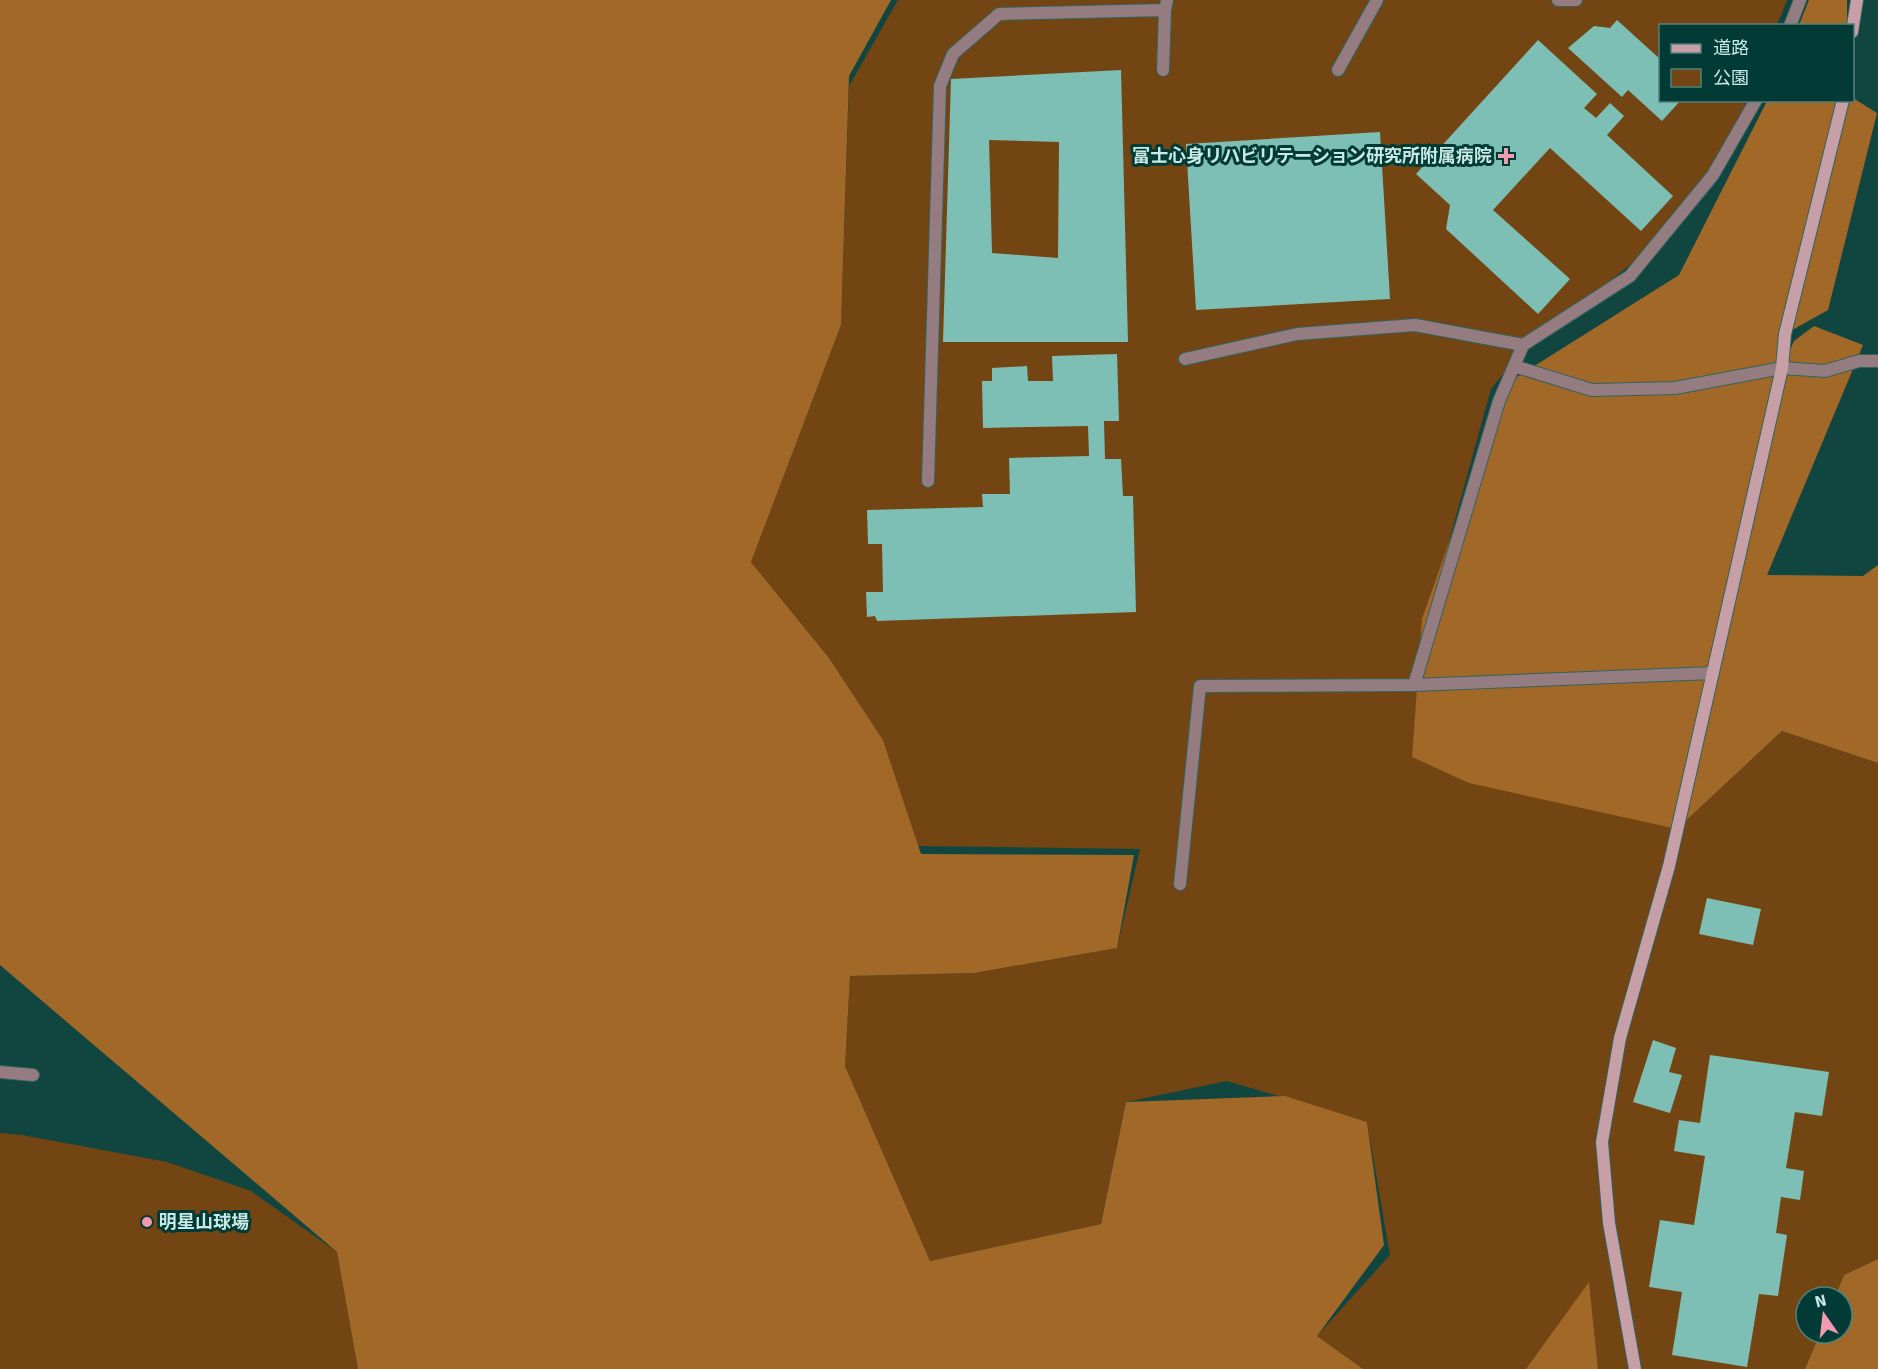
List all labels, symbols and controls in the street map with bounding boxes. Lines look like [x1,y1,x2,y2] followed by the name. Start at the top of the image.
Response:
[1659,24,1854,102] legend
[1713,37,1749,59] text: 道路
[1713,67,1749,89] text: 公園
[1132,145,1492,167] place label: 富士心身リハビリテーション研究所附属病院
[1497,147,1515,165] marker: 富士心身リハビリテーション研究所附属病院
[159,1211,249,1233] place label: 明星山球場
[140,1215,154,1229] marker: 明星山球場
[1794,1285,1854,1345] north arrow
[1813,1290,1828,1312] text: N

